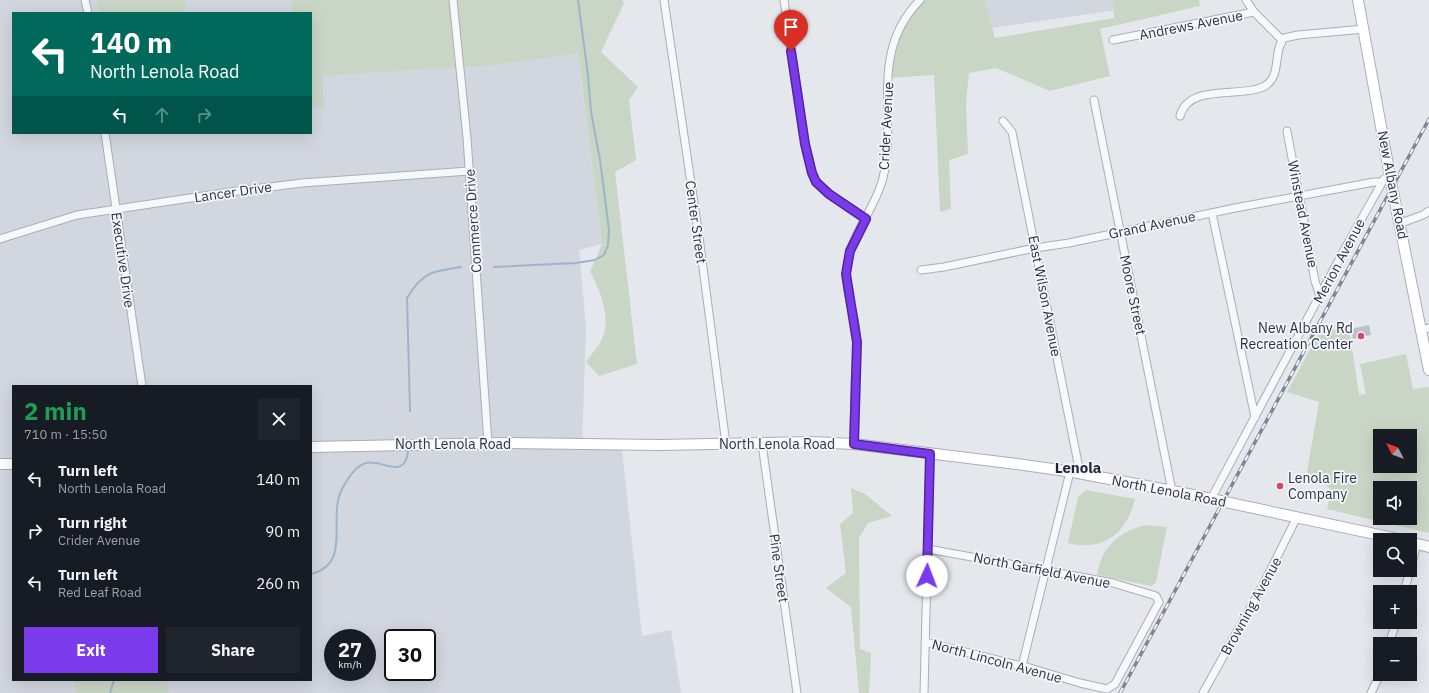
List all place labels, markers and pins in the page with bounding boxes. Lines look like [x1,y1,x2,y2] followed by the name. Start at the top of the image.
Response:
[774,10,808,51] pin
[1240,319,1353,353] place label: New Albany Rd Recreation Center
[1356,331,1366,341] marker: New Albany Rd Recreation Center
[1288,469,1357,503] place label: Lenola Fire Company
[1275,481,1285,491] marker: Lenola Fire Company

